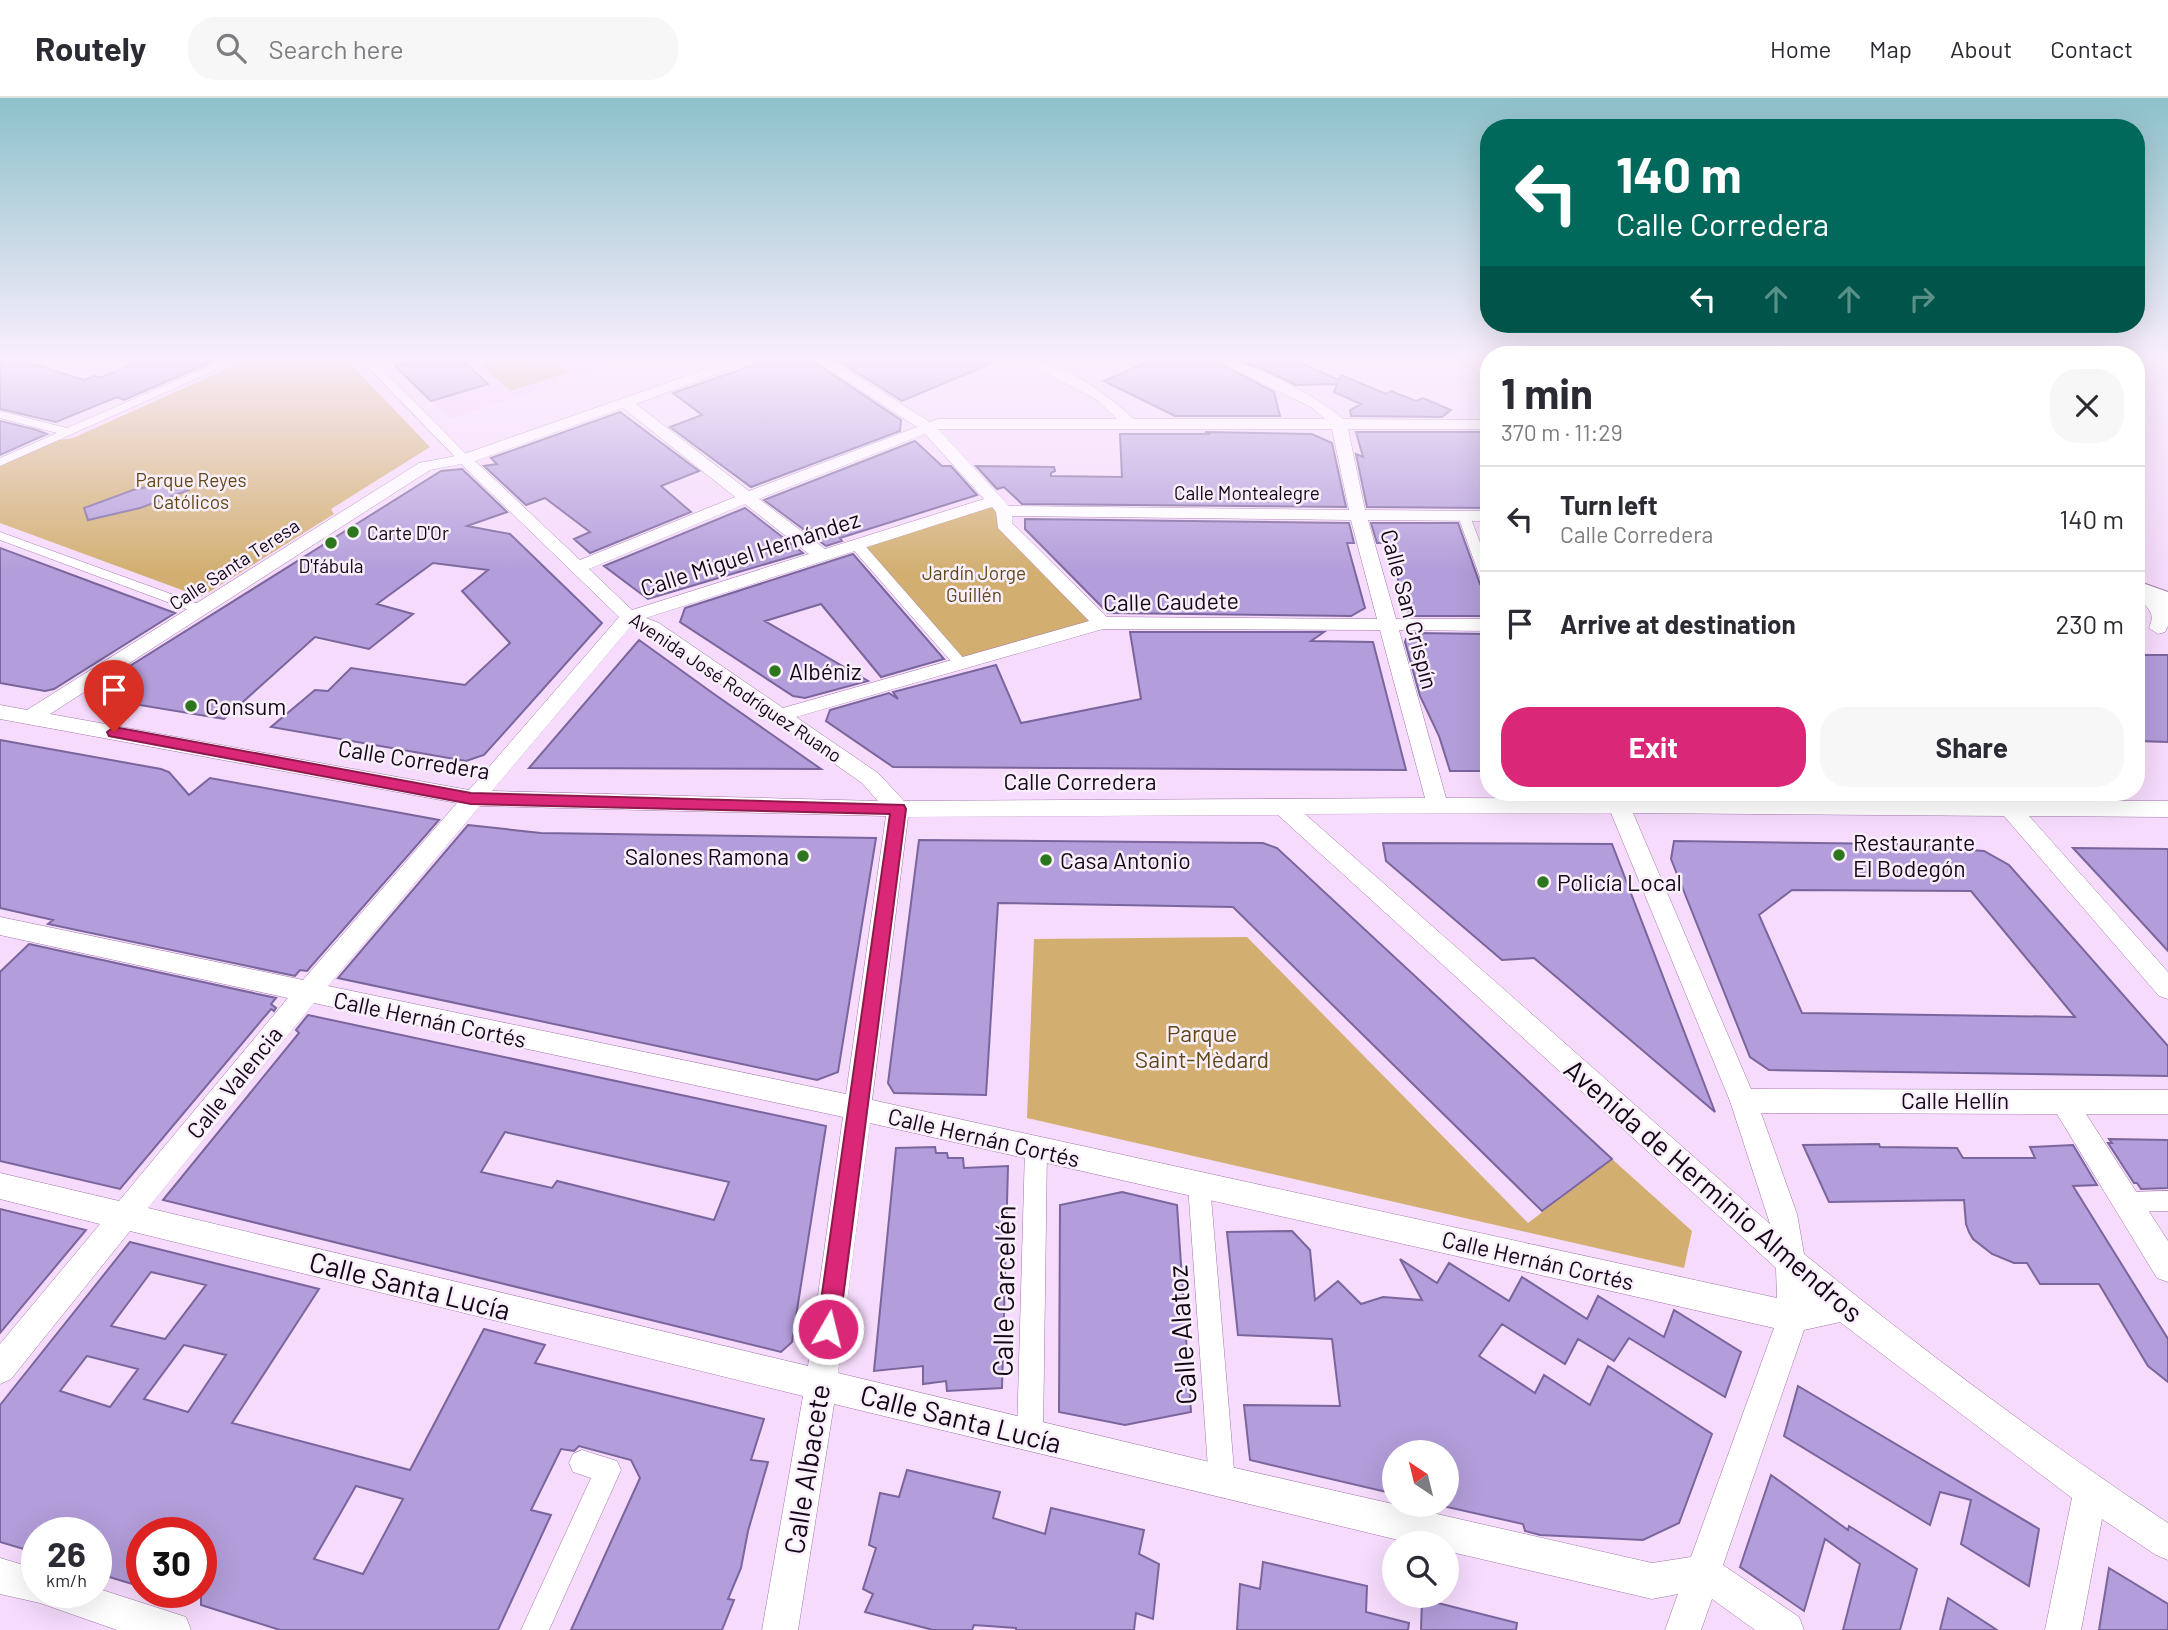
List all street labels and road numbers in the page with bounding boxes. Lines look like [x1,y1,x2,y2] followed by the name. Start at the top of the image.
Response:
[1174,481,1320,504] street label: Calle Montealegre
[637,504,863,602] street label: Calle Miguel Hernández
[165,513,303,615] street label: Calle Santa Teresa
[1375,526,1445,692] street label: Calle San Crispín
[1103,586,1239,616] street label: Calle Caudete
[625,607,847,767] street label: Avenida José Rodríguez Ruano
[336,733,492,785] street label: Calle Corredera
[1003,767,1157,795] street label: Calle Corredera
[331,985,529,1053] street label: Calle Hernán Cortés
[180,1020,288,1144] street label: Calle Valencia
[1558,1051,1870,1329] street label: Avenida de Herminio Almendros
[1901,1086,2009,1114] street label: Calle Hellín
[885,1101,1083,1173] street label: Calle Hernán Cortés
[985,1205,1021,1377] street label: Calle Carcelén
[1439,1224,1637,1296] street label: Calle Hernán Cortés
[306,1244,514,1326] street label: Calle Santa Lucía
[1159,1264,1203,1406] street label: Calle Alatoz
[857,1377,1065,1459] street label: Calle Santa Lucía
[776,1382,836,1556] street label: Calle Albacete

